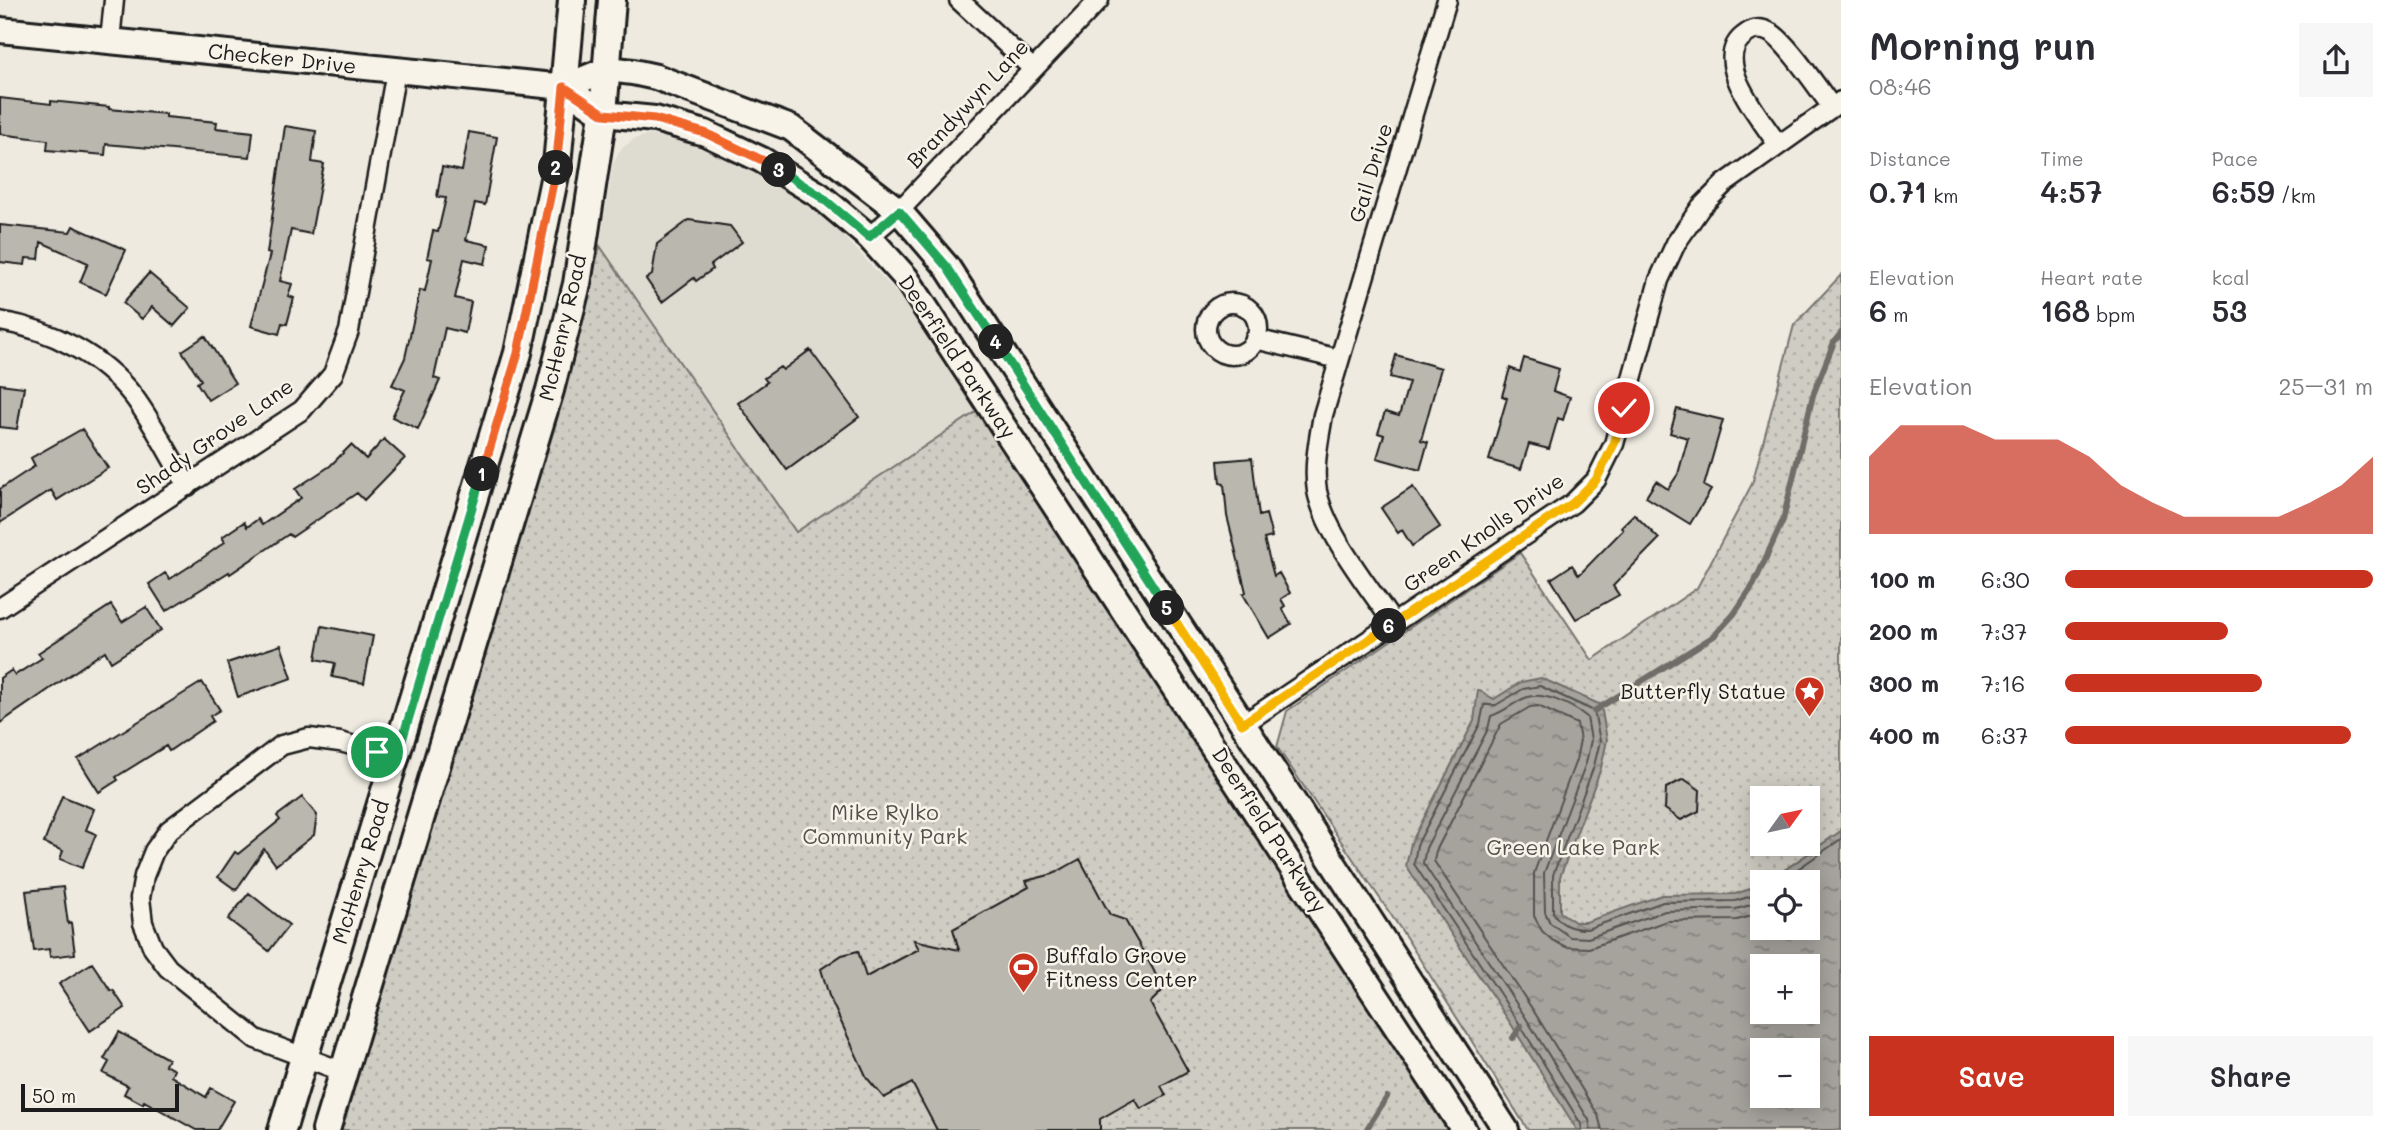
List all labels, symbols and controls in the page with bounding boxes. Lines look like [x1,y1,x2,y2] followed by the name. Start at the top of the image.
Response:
[1869,20,2096,70] text: Morning run
[2299,23,2373,97] button: share
[900,33,1034,173] street label: Brandywyn Lane
[207,36,358,79] street label: Checker Drive
[1869,71,1932,101] text: 08:46
[1342,120,1397,226] street label: Gail Drive
[1869,146,1951,171] text: Distance
[2040,146,2084,171] text: Time
[2212,146,2258,171] text: Pace
[538,150,574,186] pin: 2
[762,152,796,188] pin: 3
[550,155,561,180] text: 2
[773,157,784,182] text: 3
[1869,171,1927,211] text: 0.71
[2040,171,2103,211] text: 4:57
[2212,171,2275,211] text: 6:59
[1927,183,1958,208] text: km
[2275,183,2316,208] text: /km
[532,252,591,403] street label: McHenry Road
[1869,265,1954,290] text: Elevation
[2040,265,2143,290] text: Heart rate
[2212,265,2250,290] text: kcal
[893,269,1023,443] street label: Deerfield Parkway
[1869,290,1887,330] text: 6
[2040,290,2090,330] text: 168
[2212,290,2247,330] text: 53
[1887,302,1908,327] text: m
[2090,302,2135,327] text: bpm
[978,324,1014,360] pin: 4
[989,329,1002,354] text: 4
[130,371,298,500] street label: Shady Grove Lane
[1869,371,1972,401] text: Elevation
[2278,371,2373,401] text: 25–31 m
[1594,378,1654,438] pin
[1605,389,1643,427] icon: check
[464,456,500,491] pin: 1
[477,461,486,486] text: 1
[1397,466,1569,597] street label: Green Knolls Drive
[1869,564,1935,594] text: 100 m
[1981,564,2030,594] text: 6:30
[1150,590,1184,626] pin: 5
[1161,595,1172,620] text: 5
[1372,608,1406,644] pin: 6
[1383,613,1394,638] text: 6
[1869,616,1938,646] text: 200 m
[1981,616,2027,646] text: 7:37
[1869,668,1939,698] text: 300 m
[1981,668,2025,698] text: 7:16
[1792,675,1826,719] place icon: Butterfly Statue
[1620,677,1786,704] place label: Butterfly Statue
[1869,720,1940,750] text: 400 m
[1981,720,2028,750] text: 6:37
[347,722,407,782] pin
[358,733,396,771] icon: arrive
[1207,741,1334,917] street label: Deerfield Parkway
[1750,786,1820,856] north arrow
[1750,786,1820,1108] map controls
[325,796,394,947] street label: McHenry Road
[803,798,968,849] park label: Mike Rylko Community Park
[1486,833,1660,860] park label: Green Lake Park
[1750,870,1820,940] button: locate
[1046,941,1198,992] place label: Buffalo Grove Fitness Center
[1006,951,1040,995] sports icon: Buffalo Grove Fitness Center
[1750,954,1820,1024] button: +
[1869,1036,2114,1116] button: Save
[2128,1036,2373,1116] button: Share
[1750,1038,1820,1108] button: −
[21,1081,178,1113] scale bar
[32,1083,76,1108] text: 50 m

